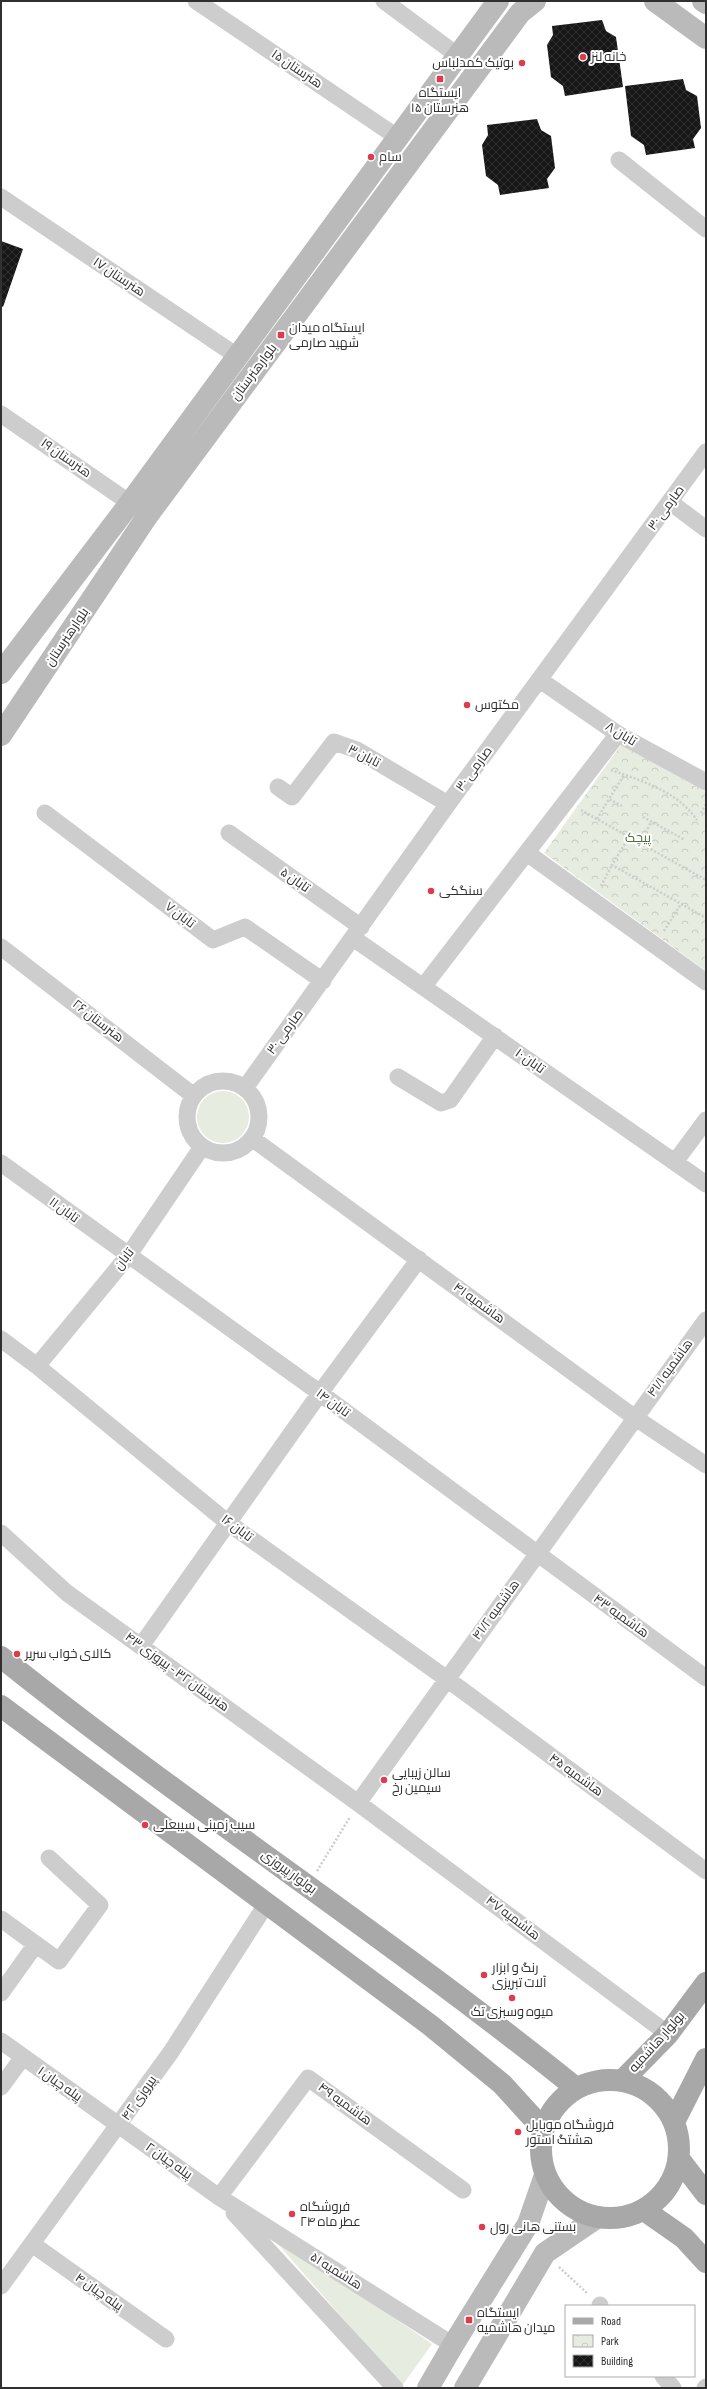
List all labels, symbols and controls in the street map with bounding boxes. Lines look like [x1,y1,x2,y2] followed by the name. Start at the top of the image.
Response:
[268,46,326,92] street label: هنرستان ۱۵
[590,49,626,65] place label: خانه لنز
[578,52,588,62] marker: خانه لنز
[432,55,514,71] place label: بوتیک کمدلباس
[517,58,527,68] marker: بوتیک کمدلباس
[435,74,445,84] marker: ایستگاه هنرستان ۱۵
[411,85,469,116] place label: ایستگاه هنرستان ۱۵
[379,149,402,166] place label: سام
[366,152,376,162] marker: سام
[90,254,148,300] street label: هنرستان ۱۷
[289,320,365,351] place label: ایستگاه میدان شهید صارمی
[276,330,286,340] marker: ایستگاه میدان شهید صارمی
[227,340,281,404] street label: بلوارهنرستان
[38,435,94,481] street label: هنرستان ۱۹
[644,482,688,534] street label: صارمی ۳۰
[42,605,92,669] street label: بلوارهنرستان
[475,697,519,713] place label: مکتوس
[462,700,472,710] marker: مکتوس
[603,719,640,750] street label: تابان ۸
[345,741,383,771] street label: تابان ۳
[452,743,496,795] street label: صارمی ۳۰
[625,830,651,847] park label: پیچک
[277,864,313,896] street label: تابان ۵
[439,883,483,899] place label: سنگکی
[426,886,436,896] marker: سنگکی
[162,899,199,932] street label: تابان ۷
[69,996,127,1046] street label: هنرستان ۲۶
[263,1006,307,1058] street label: صارمی ۳۰
[512,1045,548,1077] street label: تابان ۱۰
[46,1194,83,1227] street label: تابان ۱۱
[111,1244,138,1273] street label: تابان
[450,1279,508,1327] street label: هاشمیه ۴۱
[644,1336,696,1400] street label: هاشمیه ۴۱/۱
[313,1385,353,1421] street label: تابان ۱۴
[218,1511,256,1545] street label: تابان ۱۶
[469,1577,523,1643] street label: هاشمیه ۴۱/۲
[590,1591,652,1641] street label: هاشمیه ۴۳
[121,1629,232,1716] street label: هنرستان ۳۲ - پیروزی ۴۳
[24,1646,111,1662] place label: کالای خواب سریر
[12,1649,22,1659] marker: کالای خواب سریر
[546,1750,606,1800] street label: هاشمیه ۴۵
[392,1765,451,1796] place label: سالن زیبایی سیمین رخ
[379,1775,389,1785] marker: سالن زیبایی سیمین رخ
[153,1817,255,1833] place label: سیب زمینی سیبعلی
[140,1820,150,1830] marker: سیب زمینی سیبعلی
[258,1847,320,1898] street label: بولوار پیروزی
[483,1892,543,1944] street label: هاشمیه ۴۷
[491,1960,547,1991] place label: رنگ و ابزار آلات تبریزی
[479,1970,489,1980] marker: رنگ و ابزار آلات تبریزی
[507,1993,517,2003] marker: میوه وسبزی تک
[471,2004,553,2020] place label: میوه وسبزی تک
[626,2008,688,2076] street label: بولوار هاشمیه
[34,2063,86,2106] street label: پیله چیان ۱
[118,2072,161,2124] street label: پیروزی ۴۲
[315,2079,375,2129] street label: هاشمیه ۴۹
[525,2117,614,2148] place label: فروشگاه موبایل هشتگ استور
[513,2127,523,2137] marker: فروشگاه موبایل هشتگ استور
[142,2139,196,2184] street label: پیله چیان ۲
[300,2199,361,2230] place label: فروشگاه عطر ماه ۲۴
[287,2209,297,2219] marker: فروشگاه عطر ماه ۲۴
[490,2219,576,2235] place label: بستنی هانی رول
[477,2222,487,2232] marker: بستنی هانی رول
[307,2249,365,2293] street label: هاشمیه ۵۱
[71,2270,127,2315] street label: پیله چیان ۴
[477,2305,555,2336] place label: ایستگاه میدان هاشمیه
[565,2305,695,2377] legend
[601,2314,621,2329] text: Road
[464,2315,474,2325] marker: ایستگاه میدان هاشمیه
[601,2334,619,2349] text: Park
[601,2354,633,2369] text: Building

